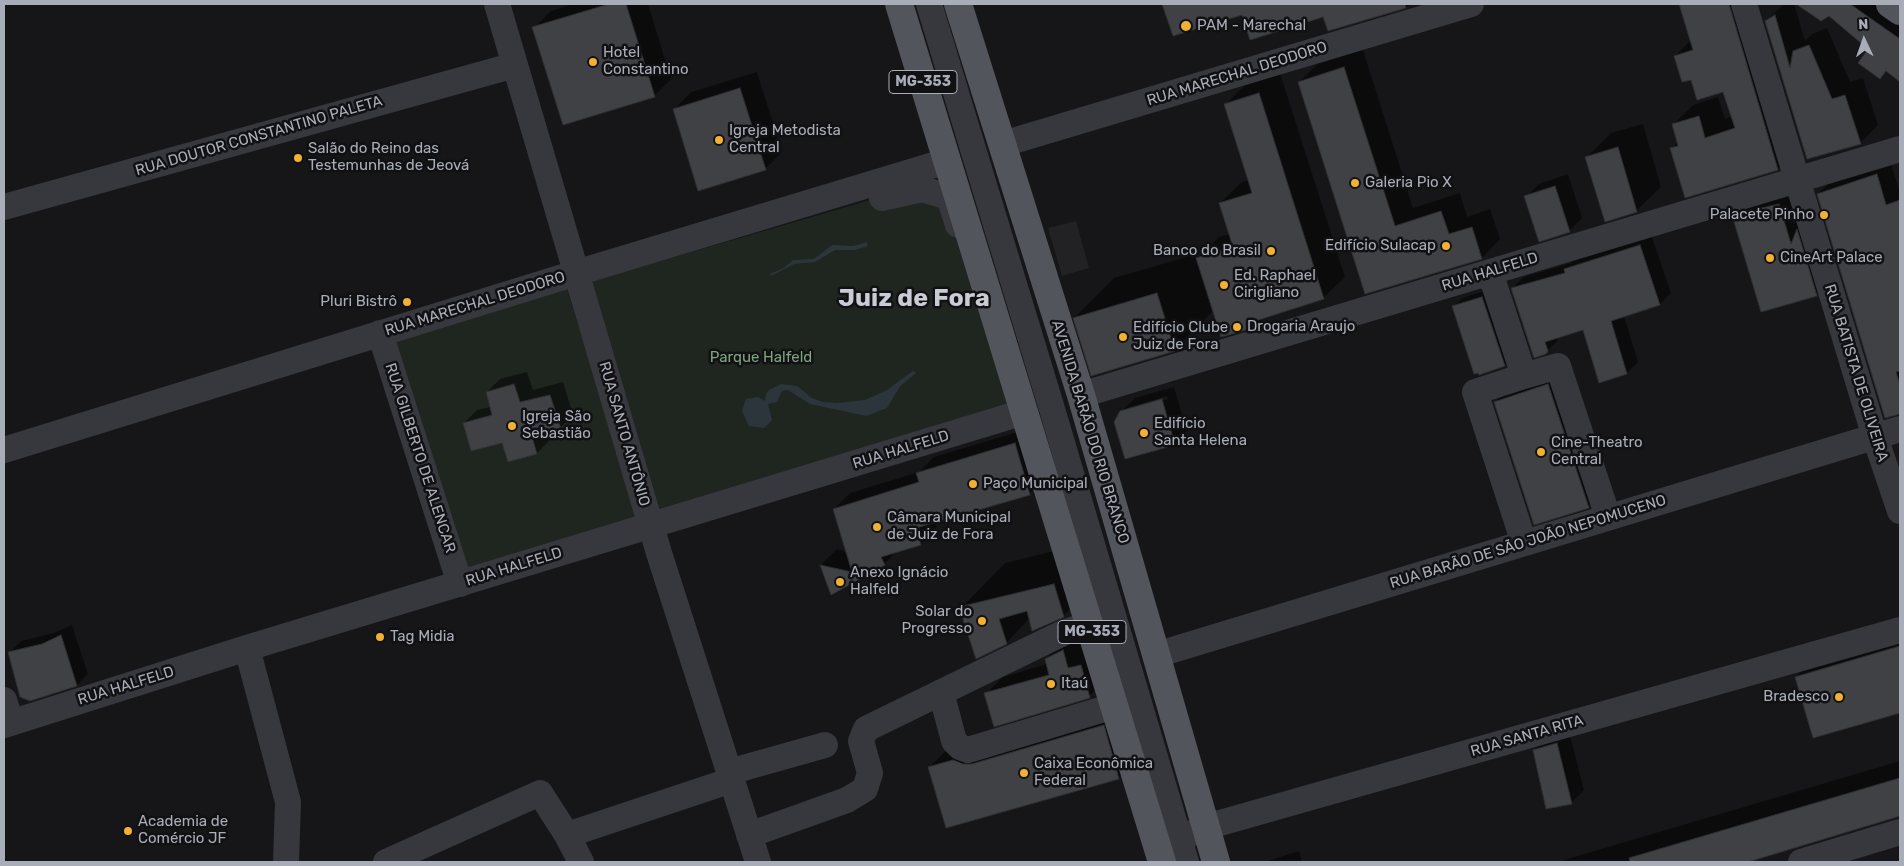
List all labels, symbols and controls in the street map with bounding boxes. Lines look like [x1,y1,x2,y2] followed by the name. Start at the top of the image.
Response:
[1839,15,1889,65] north arrow
[1858,16,1869,33] text: N
[1197,17,1306,35] place label: PAM - Marechal
[1179,19,1193,33] marker: PAM - Marechal
[1145,38,1329,110] street label: RUA MARECHAL DEODORO
[603,44,689,79] place label: Hotel Constantino
[587,56,599,68] marker: Hotel Constantino
[889,70,957,94] road number: MG-353
[133,92,385,180] street label: RUA DOUTOR CONSTANTINO PALETA
[729,122,841,157] place label: Igreja Metodista Central
[713,134,725,146] marker: Igreja Metodista Central
[308,140,469,175] place label: Salão do Reino das Testemunhas de Jeová
[292,152,304,164] marker: Salão do Reino das Testemunhas de Jeová
[1365,174,1452,192] place label: Galeria Pio X
[1349,177,1361,189] marker: Galeria Pio X
[1710,206,1814,224] place label: Palacete Pinho
[1818,209,1830,221] marker: Palacete Pinho
[1325,237,1436,255] place label: Edifício Sulacap
[1440,240,1452,252] marker: Edifício Sulacap
[1153,242,1261,260] place label: Banco do Brasil
[1265,245,1277,257] marker: Banco do Brasil
[1440,249,1540,295] street label: RUA HALFELD
[1780,249,1883,267] place label: CineArt Palace
[1764,252,1776,264] marker: CineArt Palace
[1234,267,1316,302] place label: Ed. Raphael Cirigliano
[383,268,567,340] street label: RUA MARECHAL DEODORO
[1218,279,1230,291] marker: Ed. Raphael Cirigliano
[1820,282,1892,464] street label: RUA BATISTA DE OLIVEIRA
[838,284,990,314] district label: Juiz de Fora
[320,293,397,311] place label: Pluri Bistrô
[401,296,413,308] marker: Pluri Bistrô
[1047,318,1133,546] street label: AVENIDA BARÃO DO RIO BRANCO
[1247,318,1355,336] place label: Drogaria Araujo
[1133,319,1228,354] place label: Edifício Clube Juiz de Fora
[1231,321,1243,333] marker: Drogaria Araujo
[1117,331,1129,343] marker: Edifício Clube Juiz de Fora
[710,349,812,367] park label: Parque Halfeld
[595,360,653,508] street label: RUA SANTO ANTÔNIO
[381,361,459,555] street label: RUA GILBERTO DE ALENCAR
[522,408,591,443] place label: Igreja São Sebastião
[1154,415,1247,450] place label: Edifício Santa Helena
[506,420,518,432] marker: Igreja São Sebastião
[851,427,951,473] street label: RUA HALFELD
[1138,427,1150,439] marker: Edifício Santa Helena
[1551,434,1643,469] place label: Cine-Theatro Central
[1535,446,1547,458] marker: Cine-Theatro Central
[983,475,1088,493] place label: Paço Municipal
[967,478,979,490] marker: Paço Municipal
[1388,491,1668,593] street label: RUA BARÃO DE SÃO JOÃO NEPOMUCENO
[887,509,1011,544] place label: Câmara Municipal de Juiz de Fora
[871,521,883,533] marker: Câmara Municipal de Juiz de Fora
[464,544,564,590] street label: RUA HALFELD
[850,564,948,599] place label: Anexo Ignácio Halfeld
[834,576,846,588] marker: Anexo Ignácio Halfeld
[901,603,972,638] place label: Solar do Progresso
[976,615,988,627] marker: Solar do Progresso
[1058,620,1126,644] road number: MG-353
[390,628,455,646] place label: Tag Midia
[374,631,386,643] marker: Tag Midia
[76,663,176,709] street label: RUA HALFELD
[1061,675,1088,693] place label: Itaú
[1045,678,1057,690] marker: Itaú
[1763,688,1829,706] place label: Bradesco
[1833,691,1845,703] marker: Bradesco
[1469,711,1585,761] street label: RUA SANTA RITA
[1034,755,1153,790] place label: Caixa Econômica Federal
[1018,767,1030,779] marker: Caixa Econômica Federal
[138,813,228,848] place label: Academia de Comércio JF
[122,825,134,837] marker: Academia de Comércio JF

